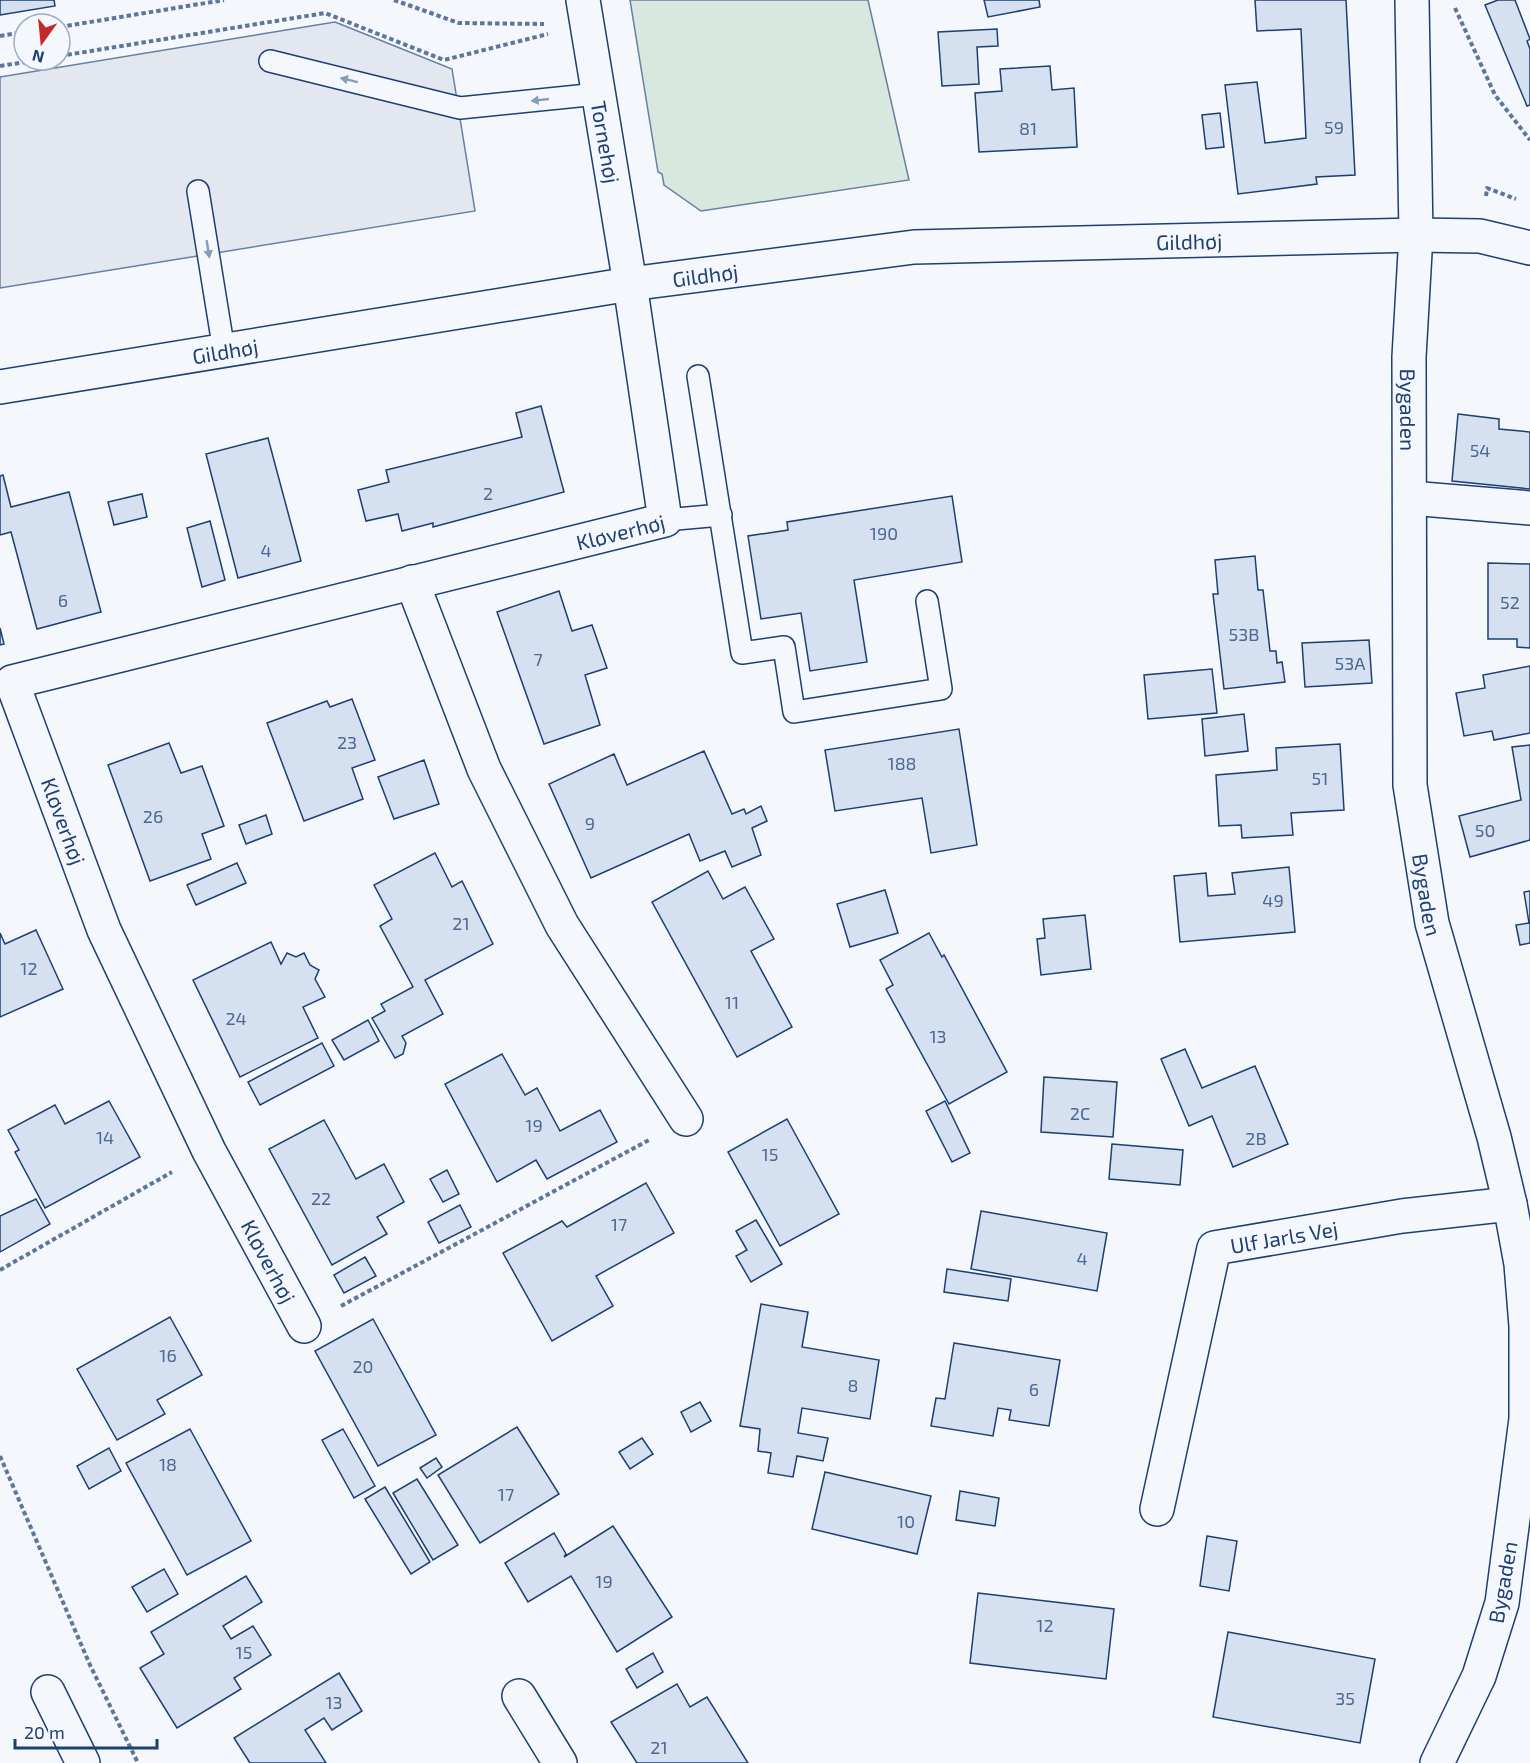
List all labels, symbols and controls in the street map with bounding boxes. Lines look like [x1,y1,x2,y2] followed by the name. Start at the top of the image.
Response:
[12,12,72,72] north arrow
[30,46,46,68] text: N
[339,75,358,85] one-way arrow
[530,95,549,105] one-way arrow
[585,99,626,185] street label: Tornehøj
[1324,116,1344,138] house number: 59
[1019,117,1037,139] house number: 81
[1156,227,1223,254] street label: Gildhøj
[204,239,213,258] one-way arrow
[671,258,740,291] street label: Gildhøj
[190,333,260,368] street label: Gildhøj
[1397,368,1422,451] street label: Bygaden
[1470,439,1490,461] house number: 54
[483,482,493,504] house number: 2
[573,508,668,554] street label: Kløverhøj
[870,522,898,544] house number: 190
[260,539,272,561] house number: 4
[58,589,68,611] house number: 6
[1500,591,1520,613] house number: 52
[1229,623,1259,645] house number: 53B
[533,648,543,670] house number: 7
[1335,652,1366,674] house number: 53A
[337,731,357,753] house number: 23
[887,752,917,774] house number: 188
[1312,767,1328,789] house number: 51
[36,774,91,868] street label: Kløverhøj
[143,805,163,827] house number: 26
[585,812,595,834] house number: 9
[1475,819,1495,841] house number: 50
[1409,852,1447,938] street label: Bygaden
[1262,889,1284,911] house number: 49
[452,912,470,934] house number: 21
[20,957,38,979] house number: 12
[725,991,739,1013] house number: 11
[225,1007,247,1029] house number: 24
[929,1025,947,1047] house number: 13
[1070,1102,1090,1124] house number: 2C
[525,1114,543,1136] house number: 19
[96,1126,114,1148] house number: 14
[1245,1127,1267,1149] house number: 2B
[762,1143,778,1165] house number: 15
[311,1187,331,1209] house number: 22
[611,1213,627,1235] house number: 17
[236,1215,301,1307] street label: Kløverhøj
[1228,1215,1340,1258] street label: Ulf Jarls Vej
[1076,1247,1088,1269] house number: 4
[159,1344,177,1366] house number: 16
[353,1355,373,1377] house number: 20
[848,1374,858,1396] house number: 8
[1029,1378,1039,1400] house number: 6
[159,1453,177,1475] house number: 18
[498,1483,514,1505] house number: 17
[897,1510,915,1532] house number: 10
[1483,1539,1521,1625] street label: Bygaden
[595,1570,613,1592] house number: 19
[1036,1614,1054,1636] house number: 12
[236,1641,252,1663] house number: 15
[1335,1687,1355,1709] house number: 35
[325,1691,343,1713] house number: 13
[15,1712,158,1750] scale bar
[24,1721,65,1743] text: 20 m
[650,1736,668,1758] house number: 21

